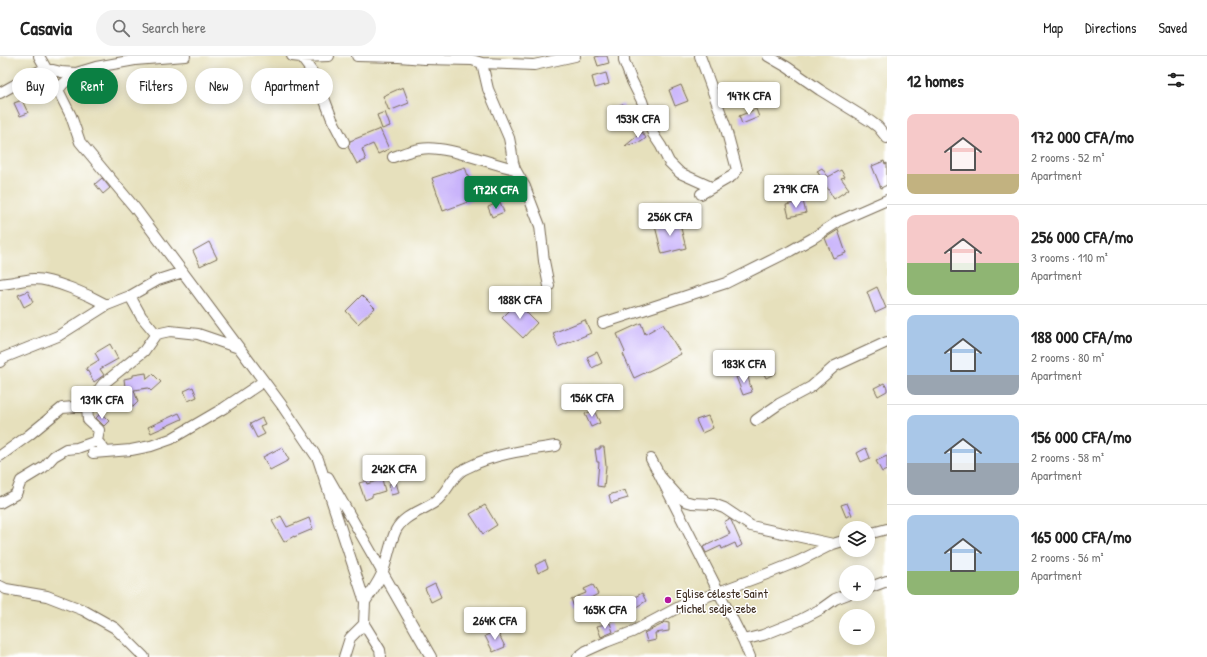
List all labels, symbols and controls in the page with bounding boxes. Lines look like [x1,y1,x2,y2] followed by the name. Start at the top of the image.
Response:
[96,10,376,46] search box
[20,15,72,41] text: Casavia
[110,17,132,39] icon: search
[142,17,206,38] text: Search here
[1043,18,1063,37] text: Map
[1085,18,1136,37] text: Directions
[1158,18,1187,37] text: Saved
[12,68,59,104] chip: Buy
[67,68,118,104] chip: Rent
[126,68,187,104] chip: Filters
[195,68,243,104] chip: New
[251,68,333,104] chip: Apartment
[907,69,964,92] text: 12 homes
[1165,69,1187,91] icon: filters
[708,82,790,116] pin: 147K CFA
[727,86,771,104] text: 147K CFA
[597,105,679,139] pin: 153K CFA
[616,109,660,127] text: 153K CFA
[1031,125,1134,148] text: 172 000 CFA/mo
[939,130,987,178] icon: home
[1031,148,1104,166] text: 2 rooms · 52 m²
[1031,166,1082,184] text: Apartment
[755,175,837,209] pin: 279K CFA
[455,176,537,210] pin: 172K CFA
[773,179,819,197] text: 279K CFA
[473,180,519,198] text: 172K CFA
[629,203,711,237] pin: 256K CFA
[648,207,692,225] text: 256K CFA
[1031,225,1133,248] text: 256 000 CFA/mo
[939,231,987,279] icon: home
[1031,248,1108,266] text: 3 rooms · 110 m²
[1031,266,1082,284] text: Apartment
[479,286,561,320] pin: 188K CFA
[498,290,542,308] text: 188K CFA
[1031,325,1132,348] text: 188 000 CFA/mo
[939,331,987,379] icon: home
[1031,348,1104,366] text: 2 rooms · 80 m²
[703,350,785,384] pin: 183K CFA
[722,354,766,372] text: 183K CFA
[1031,366,1082,384] text: Apartment
[551,384,633,418] pin: 156K CFA
[61,386,143,420] pin: 131K CFA
[570,388,614,406] text: 156K CFA
[80,390,124,408] text: 131K CFA
[1031,425,1131,448] text: 156 000 CFA/mo
[939,431,987,479] icon: home
[1031,448,1104,466] text: 2 rooms · 58 m²
[353,455,435,489] pin: 242K CFA
[371,459,417,477] text: 242K CFA
[1031,466,1082,484] text: Apartment
[839,521,875,645] map controls
[839,521,875,557] button: layers
[1031,525,1131,548] text: 165 000 CFA/mo
[939,531,987,579] icon: home
[1031,548,1104,566] text: 2 rooms · 56 m²
[839,565,875,601] button: +
[1031,566,1082,584] text: Apartment
[676,584,768,617] place label: Eglise céleste Saint Michel sedje zebe
[663,595,673,605] marker: Eglise céleste Saint Michel sedje zebe
[564,596,646,630] pin: 165K CFA
[583,600,627,618] text: 165K CFA
[454,607,536,641] pin: 264K CFA
[839,609,875,645] button: −
[473,611,517,629] text: 264K CFA

